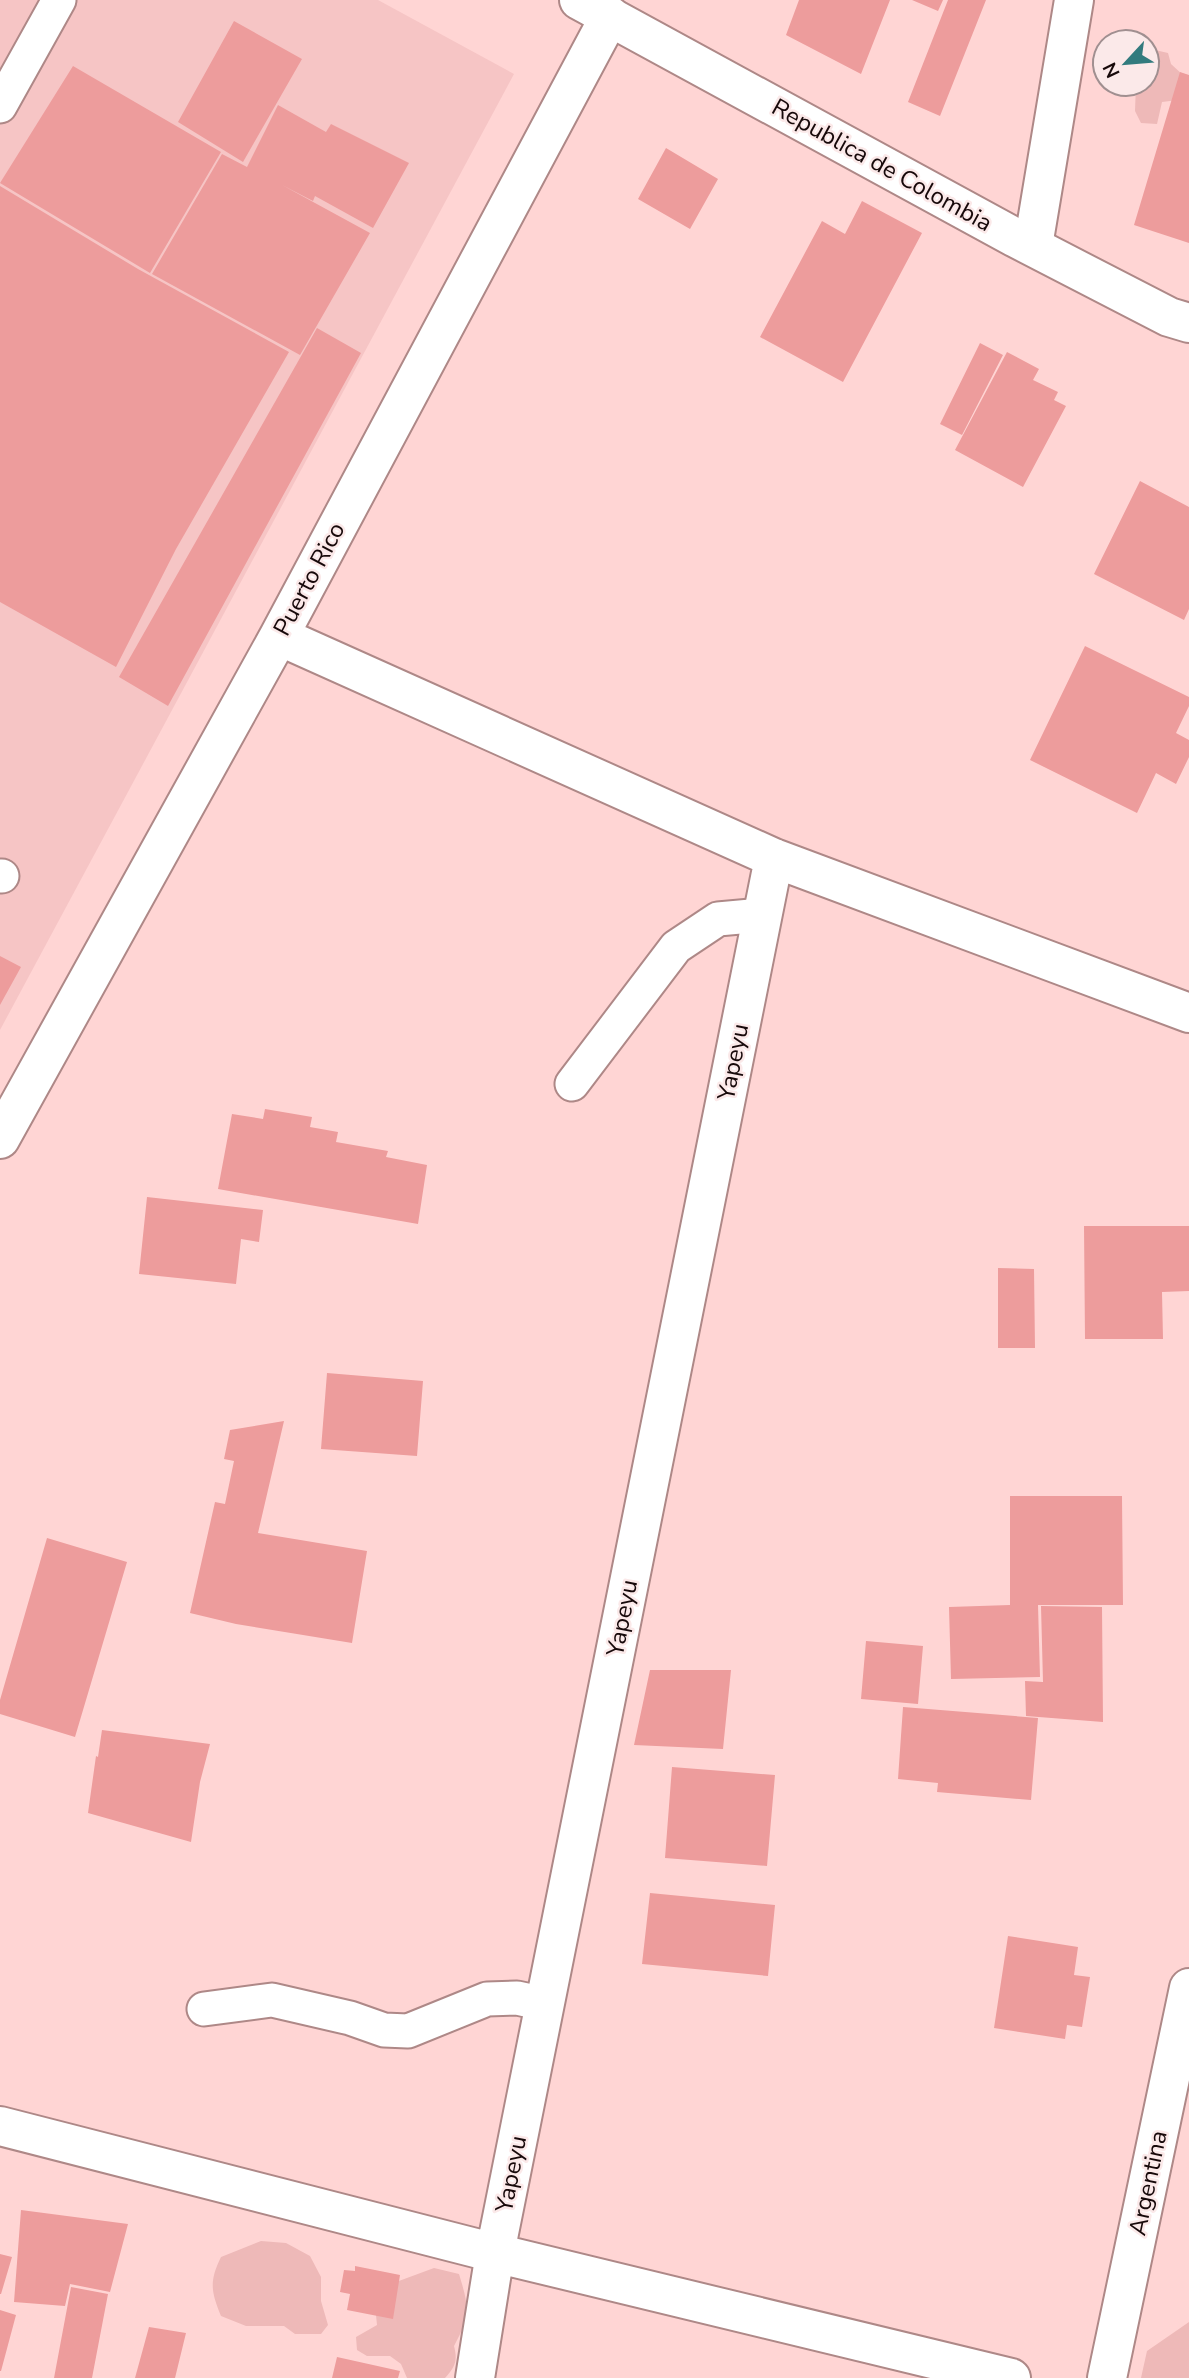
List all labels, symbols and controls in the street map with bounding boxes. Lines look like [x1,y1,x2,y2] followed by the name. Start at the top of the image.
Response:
[1091,28,1161,98] north arrow
[1097,58,1126,82] text: N
[766,91,998,239] street label: Republica de Colombia
[266,517,352,641] street label: Puerto Rico
[710,1021,756,1104] street label: Yapeyu
[599,1577,645,1660] street label: Yapeyu
[1121,2127,1175,2239] street label: Argentina
[488,2133,534,2216] street label: Yapeyu

